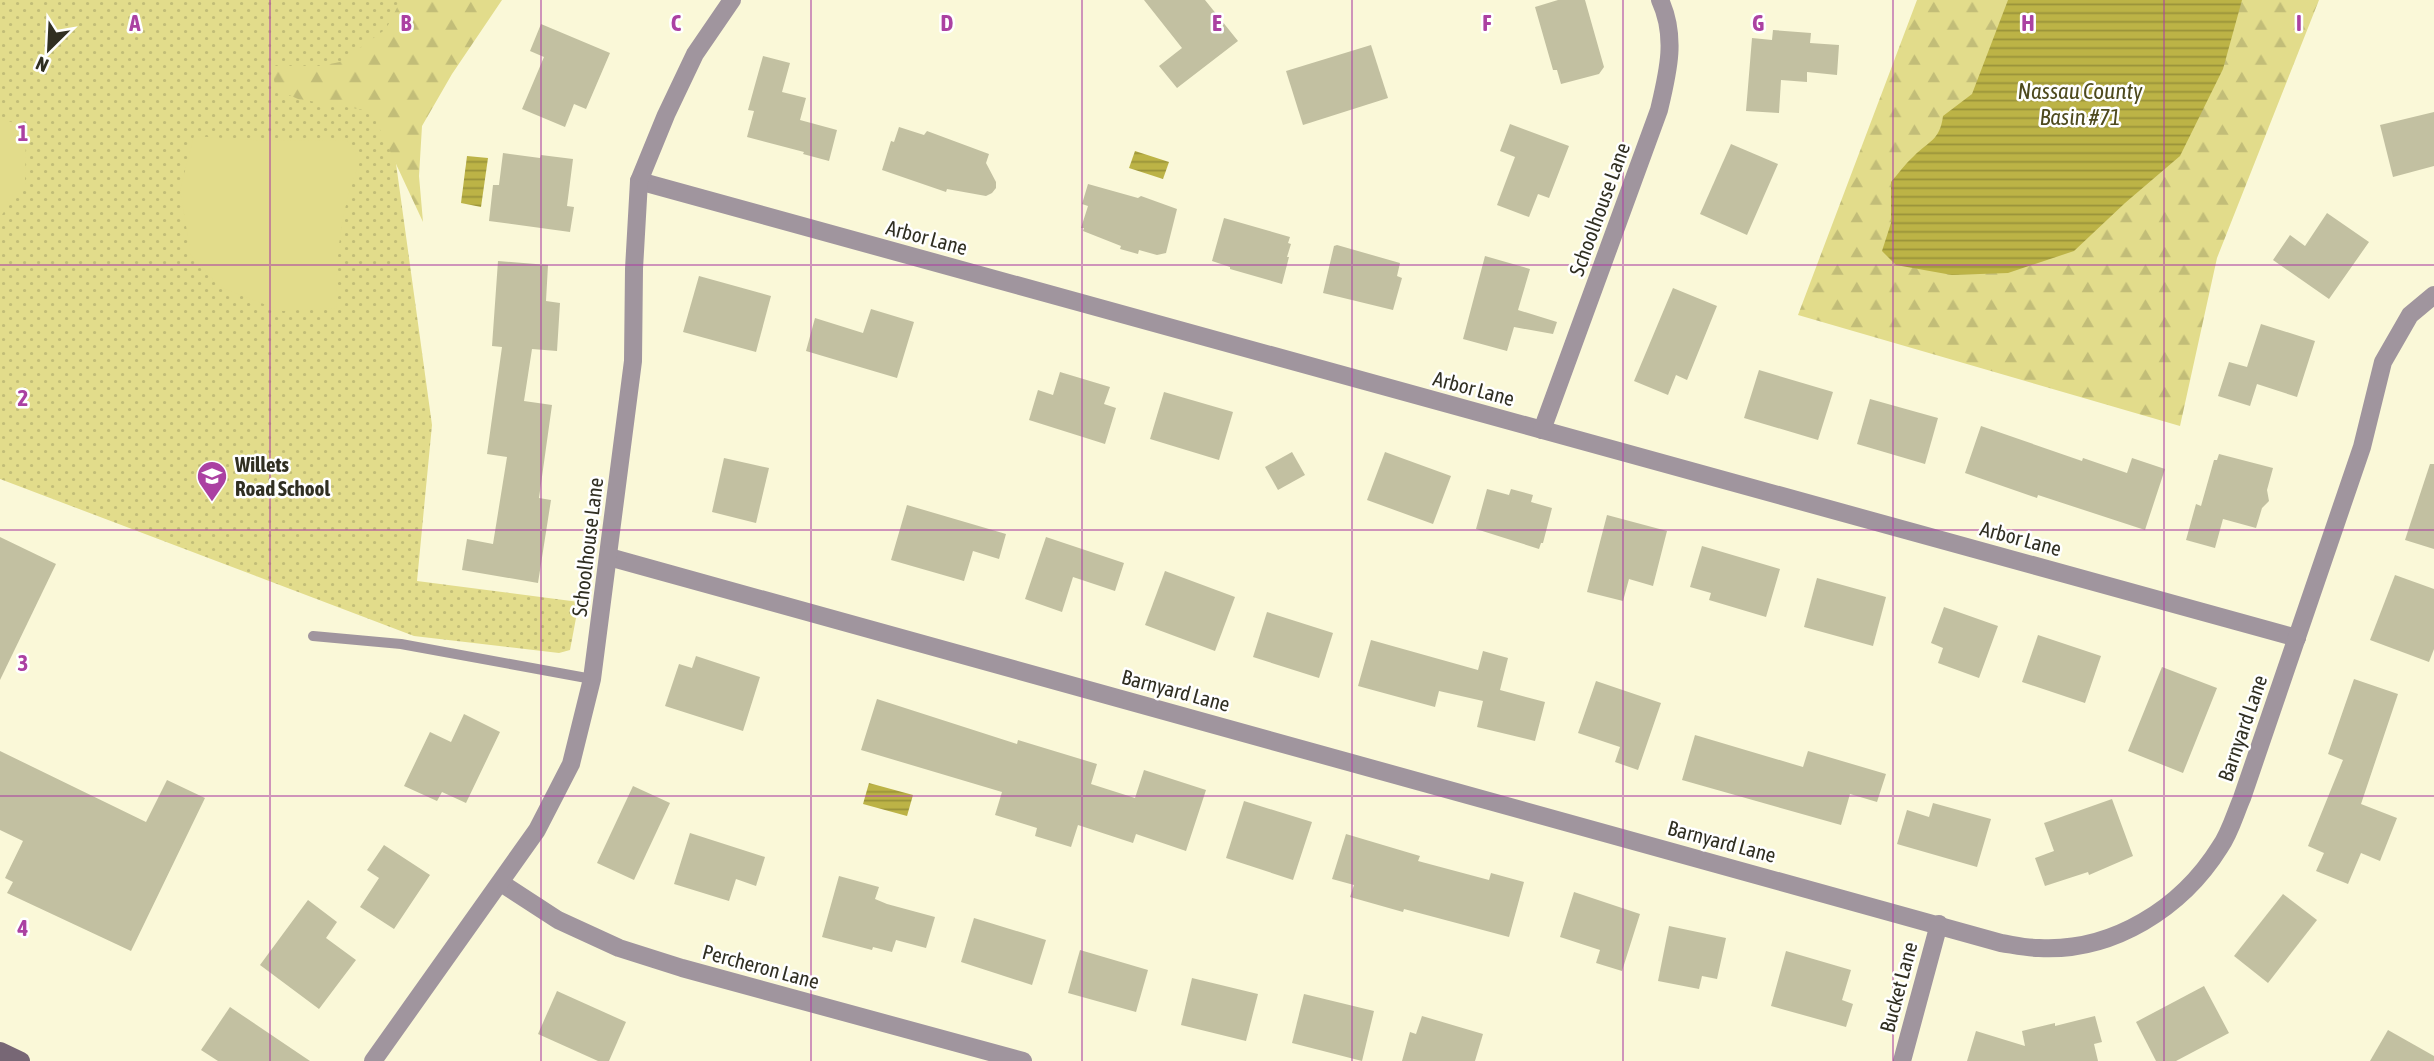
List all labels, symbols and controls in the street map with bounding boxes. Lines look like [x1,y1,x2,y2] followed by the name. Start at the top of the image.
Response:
[128,10,141,36] text: A
[401,10,412,36] text: B
[671,10,682,36] text: C
[941,10,954,36] text: D
[1212,10,1222,36] text: E
[1482,10,1492,36] text: F
[1752,10,1764,36] text: G
[2021,10,2035,36] text: H
[2296,10,2302,36] text: I
[14,14,84,84] north arrow
[32,52,52,77] text: N
[2018,78,2143,130] water label: Nassau County Basin #71
[18,120,29,146] text: 1
[1564,139,1634,279] street label: Schoolhouse Lane
[884,215,970,259] street label: Arbor Lane
[1431,366,1517,410] street label: Arbor Lane
[18,385,28,411] text: 2
[234,452,330,500] place label: Willets Road School
[195,459,229,503] school or university icon: Willets Road School
[567,476,607,618] street label: Schoolhouse Lane
[1978,516,2064,560] street label: Arbor Lane
[18,650,28,676] text: 3
[1119,664,1233,716] street label: Barnyard Lane
[2213,672,2271,784] street label: Barnyard Lane
[1665,815,1779,867] street label: Barnyard Lane
[17,915,29,941] text: 4
[700,939,822,993] street label: Percheron Lane
[1874,939,1922,1035] street label: Bucket Lane

